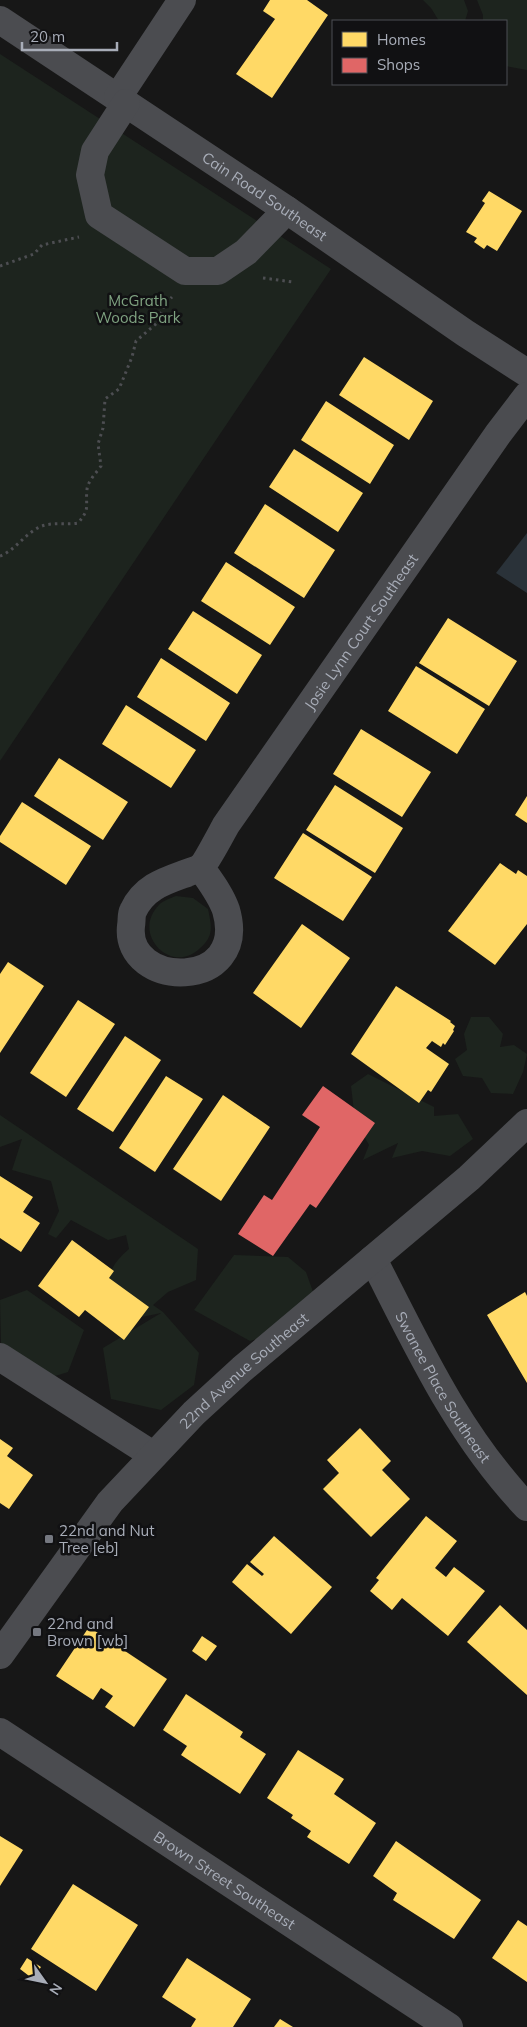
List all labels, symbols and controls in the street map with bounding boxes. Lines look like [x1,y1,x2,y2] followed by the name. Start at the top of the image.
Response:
[22,20,118,52] scale bar
[332,20,507,85] legend
[30,27,65,46] text: 20 m
[377,30,426,49] text: Homes
[377,55,420,74] text: Shops
[199,147,331,245] street label: Cain Road Southeast
[96,291,181,327] park label: McGrath Woods Park
[300,550,422,713] street label: Josie Lynn Court Southeast
[175,1308,312,1433] street label: 22nd Avenue Southeast
[392,1308,495,1466] street label: Swanee Place Southeast
[59,1521,155,1557] place label: 22nd and Nut Tree [eb]
[43,1533,55,1545] marker: 22nd and Nut Tree [eb]
[47,1614,128,1650] place label: 22nd and Brown [wb]
[31,1626,43,1638] marker: 22nd and Brown [wb]
[150,1826,299,1933] street label: Brown Street Southeast
[20,1957,70,2007] north arrow
[45,1980,66,1998] text: N

